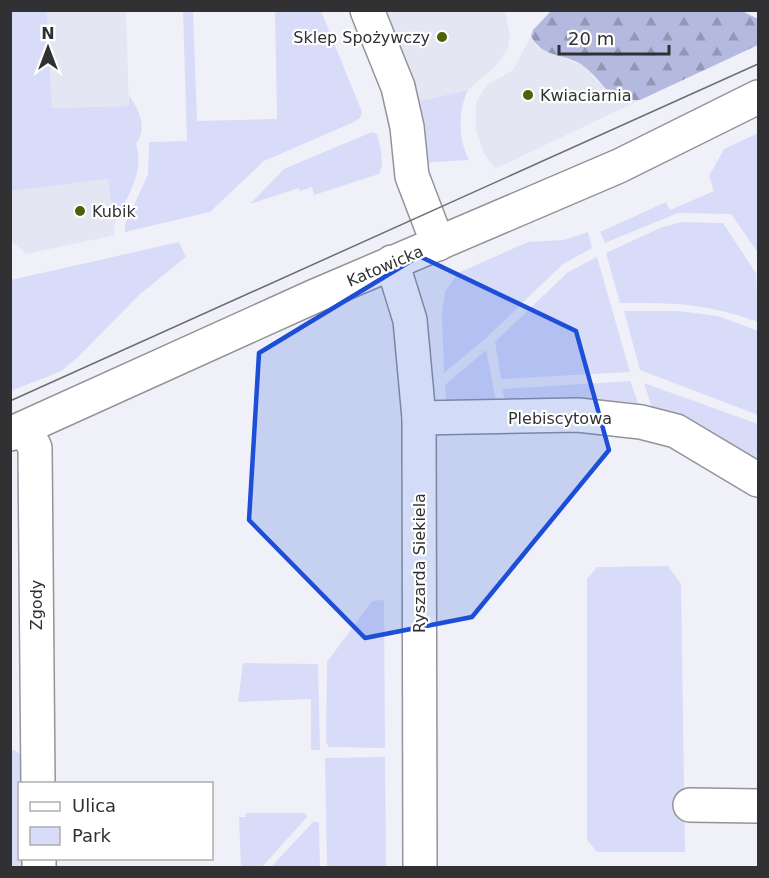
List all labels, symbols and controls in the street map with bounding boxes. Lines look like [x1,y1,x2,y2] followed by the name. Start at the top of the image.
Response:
[18,18,78,78] north arrow
[559,18,668,56] scale bar
[41,24,55,43] text: N
[293,28,430,47] place label: Sklep Spożywczy
[568,28,614,49] text: 20 m
[435,30,449,44] marker: Sklep Spożywczy
[540,86,632,105] place label: Kwiaciarnia
[521,88,535,102] marker: Kwiaciarnia
[92,202,136,221] place label: Kubik
[73,204,87,218] marker: Kubik
[344,241,426,291] street label: Katowicka
[508,409,612,428] street label: Plebiscytowa
[410,493,429,633] street label: Ryszarda Siekiela
[27,580,46,630] street label: Zgody
[18,782,213,860] legend
[72,795,116,816] text: Ulica
[72,825,111,846] text: Park

